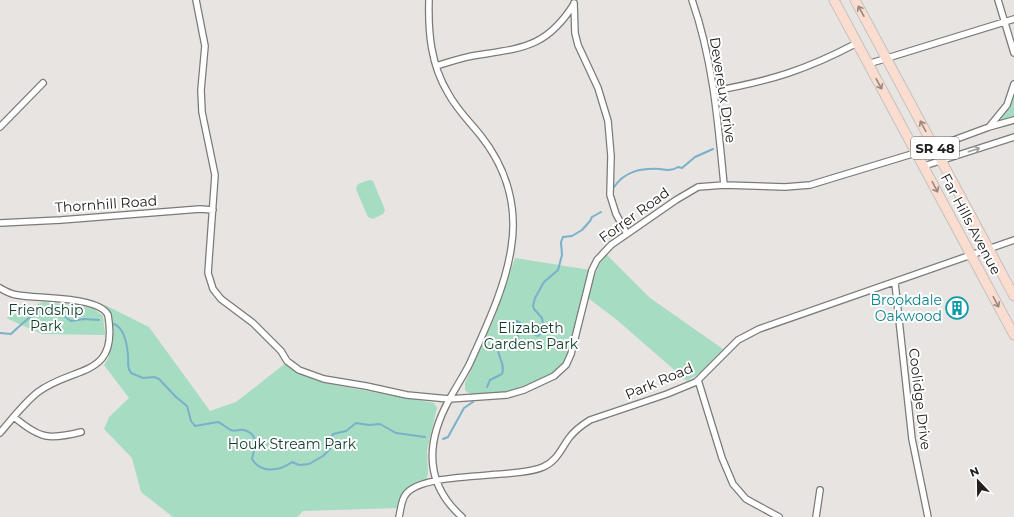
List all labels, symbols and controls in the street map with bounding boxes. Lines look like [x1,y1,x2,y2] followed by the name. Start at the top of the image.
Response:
[857,5,865,17] one-way arrow
[706,36,740,144] street label: Devereux Drive
[875,78,883,90] one-way arrow
[919,120,927,132] one-way arrow
[911,137,959,159] road number: SR 48
[968,145,980,153] one-way arrow
[937,170,1005,278] street label: Far Hills Avenue
[931,181,939,193] one-way arrow
[595,183,673,247] street label: Forrer Road
[54,191,158,217] street label: Thornhill Road
[870,291,942,325] place label: Brookdale Oakwood
[944,295,970,321] building icon: Brookdale Oakwood
[993,295,1000,307] one-way arrow
[9,301,83,335] park label: Friendship Park
[484,319,579,353] park label: Elizabeth Gardens Park
[905,347,935,451] street label: Coolidge Drive
[622,359,696,403] street label: Park Road
[228,435,357,453] park label: Houk Stream Park
[958,461,998,501] north arrow
[968,464,981,480] text: N

